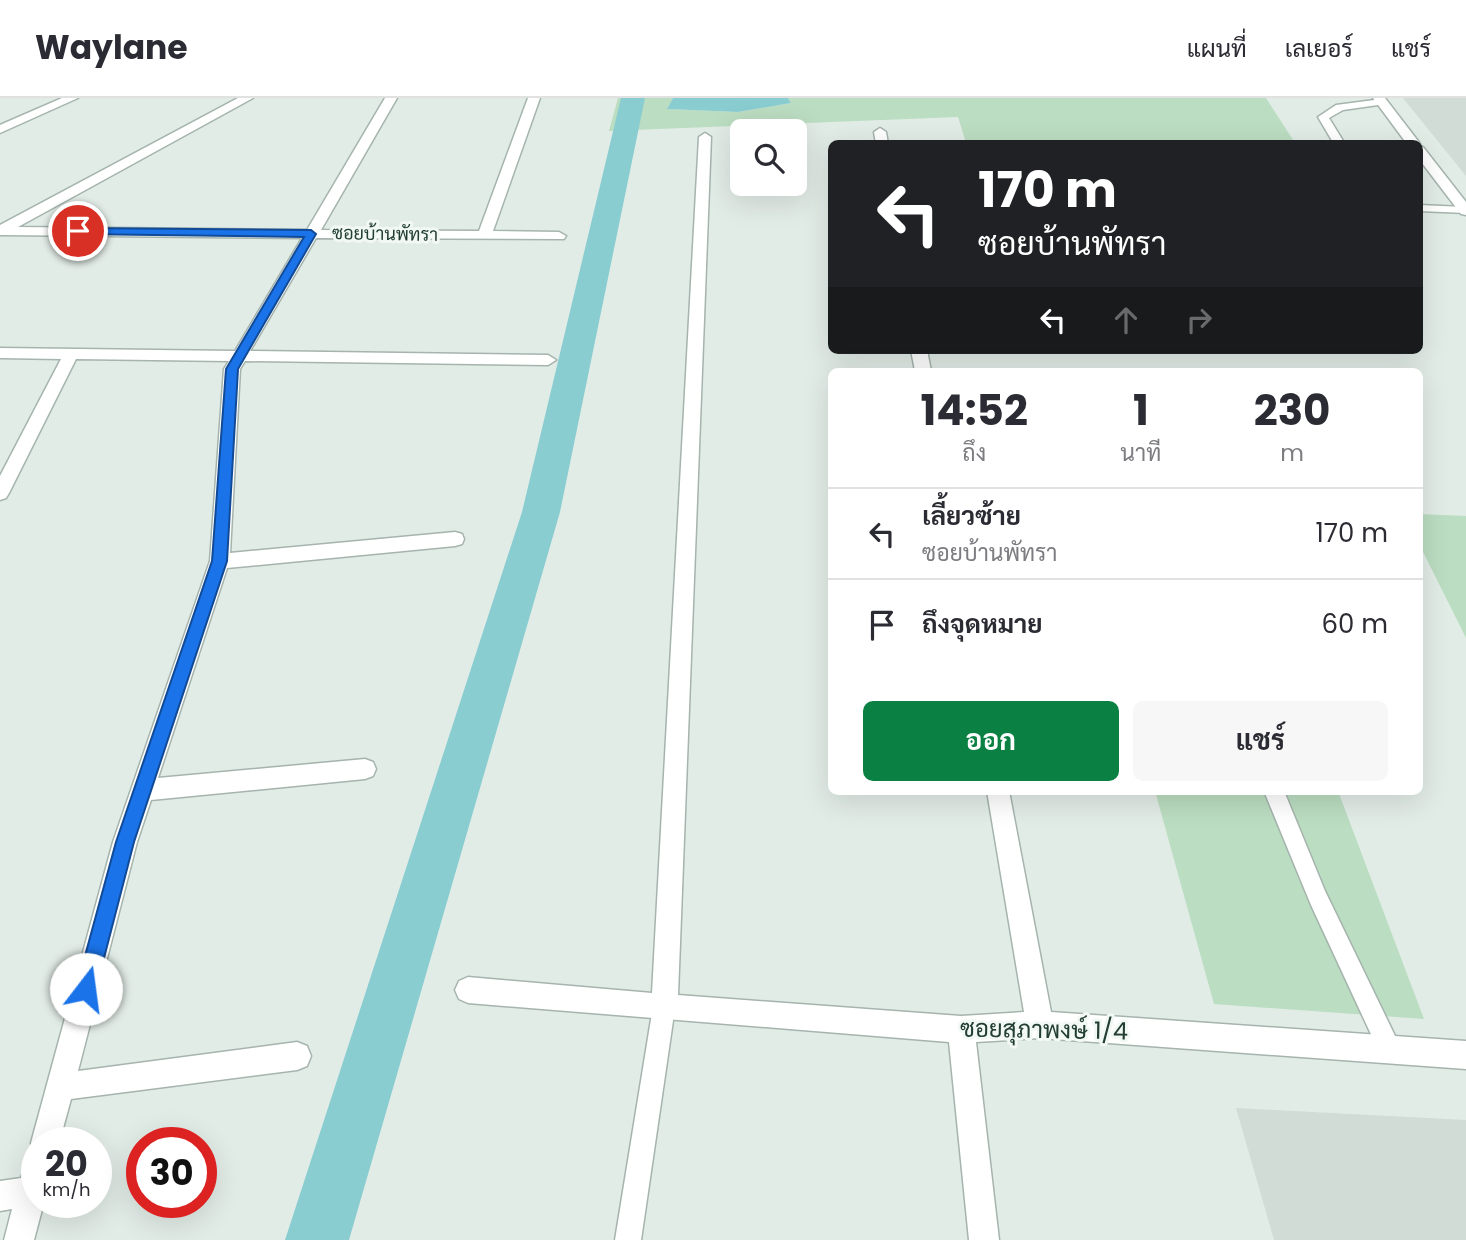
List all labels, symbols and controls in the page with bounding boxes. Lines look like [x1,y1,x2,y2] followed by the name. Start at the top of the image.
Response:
[35,24,188,71] text: Waylane
[1187,32,1247,65] text: แผนที่
[1285,32,1353,65] text: เลเยอร์
[1391,32,1431,65] text: แชร์
[730,119,807,196] map controls
[730,119,807,196] button: search
[978,156,1117,224] text: 170 m
[863,168,954,259] icon: left
[48,201,108,261] pin
[59,212,97,250] icon: arrive
[332,220,438,247] street label: ซอยบ้านพัทรา
[978,221,1166,266] text: ซอยบ้านพัทรา
[1034,301,1072,339] icon: left
[1107,301,1145,339] icon: ahead
[1180,301,1218,339] icon: right
[920,381,1028,440] text: 14:52
[1133,381,1149,440] text: 1
[1254,381,1331,440] text: 230
[962,437,986,469] text: ถึง
[1120,437,1161,469] text: นาที
[1280,437,1304,469] text: m
[922,498,1021,534] text: เลี้ยวซ้าย
[863,515,901,553] icon: left
[1315,515,1388,551] text: 170 m
[922,537,1057,569] text: ซอยบ้านพัทรา
[863,606,901,644] icon: arrive
[922,606,1043,642] text: ถึงจุดหมาย
[1321,606,1388,642] text: 60 m
[863,701,1119,781] button: ออก
[1133,701,1388,781] button: แชร์
[49,952,123,1026] position arrow
[960,1012,1128,1047] street label: ซอยสุภาพงษ์ 1/4
[126,1127,217,1218] speed limit sign: 30
[45,1139,88,1188] text: 20
[43,1177,90,1202] text: km/h

